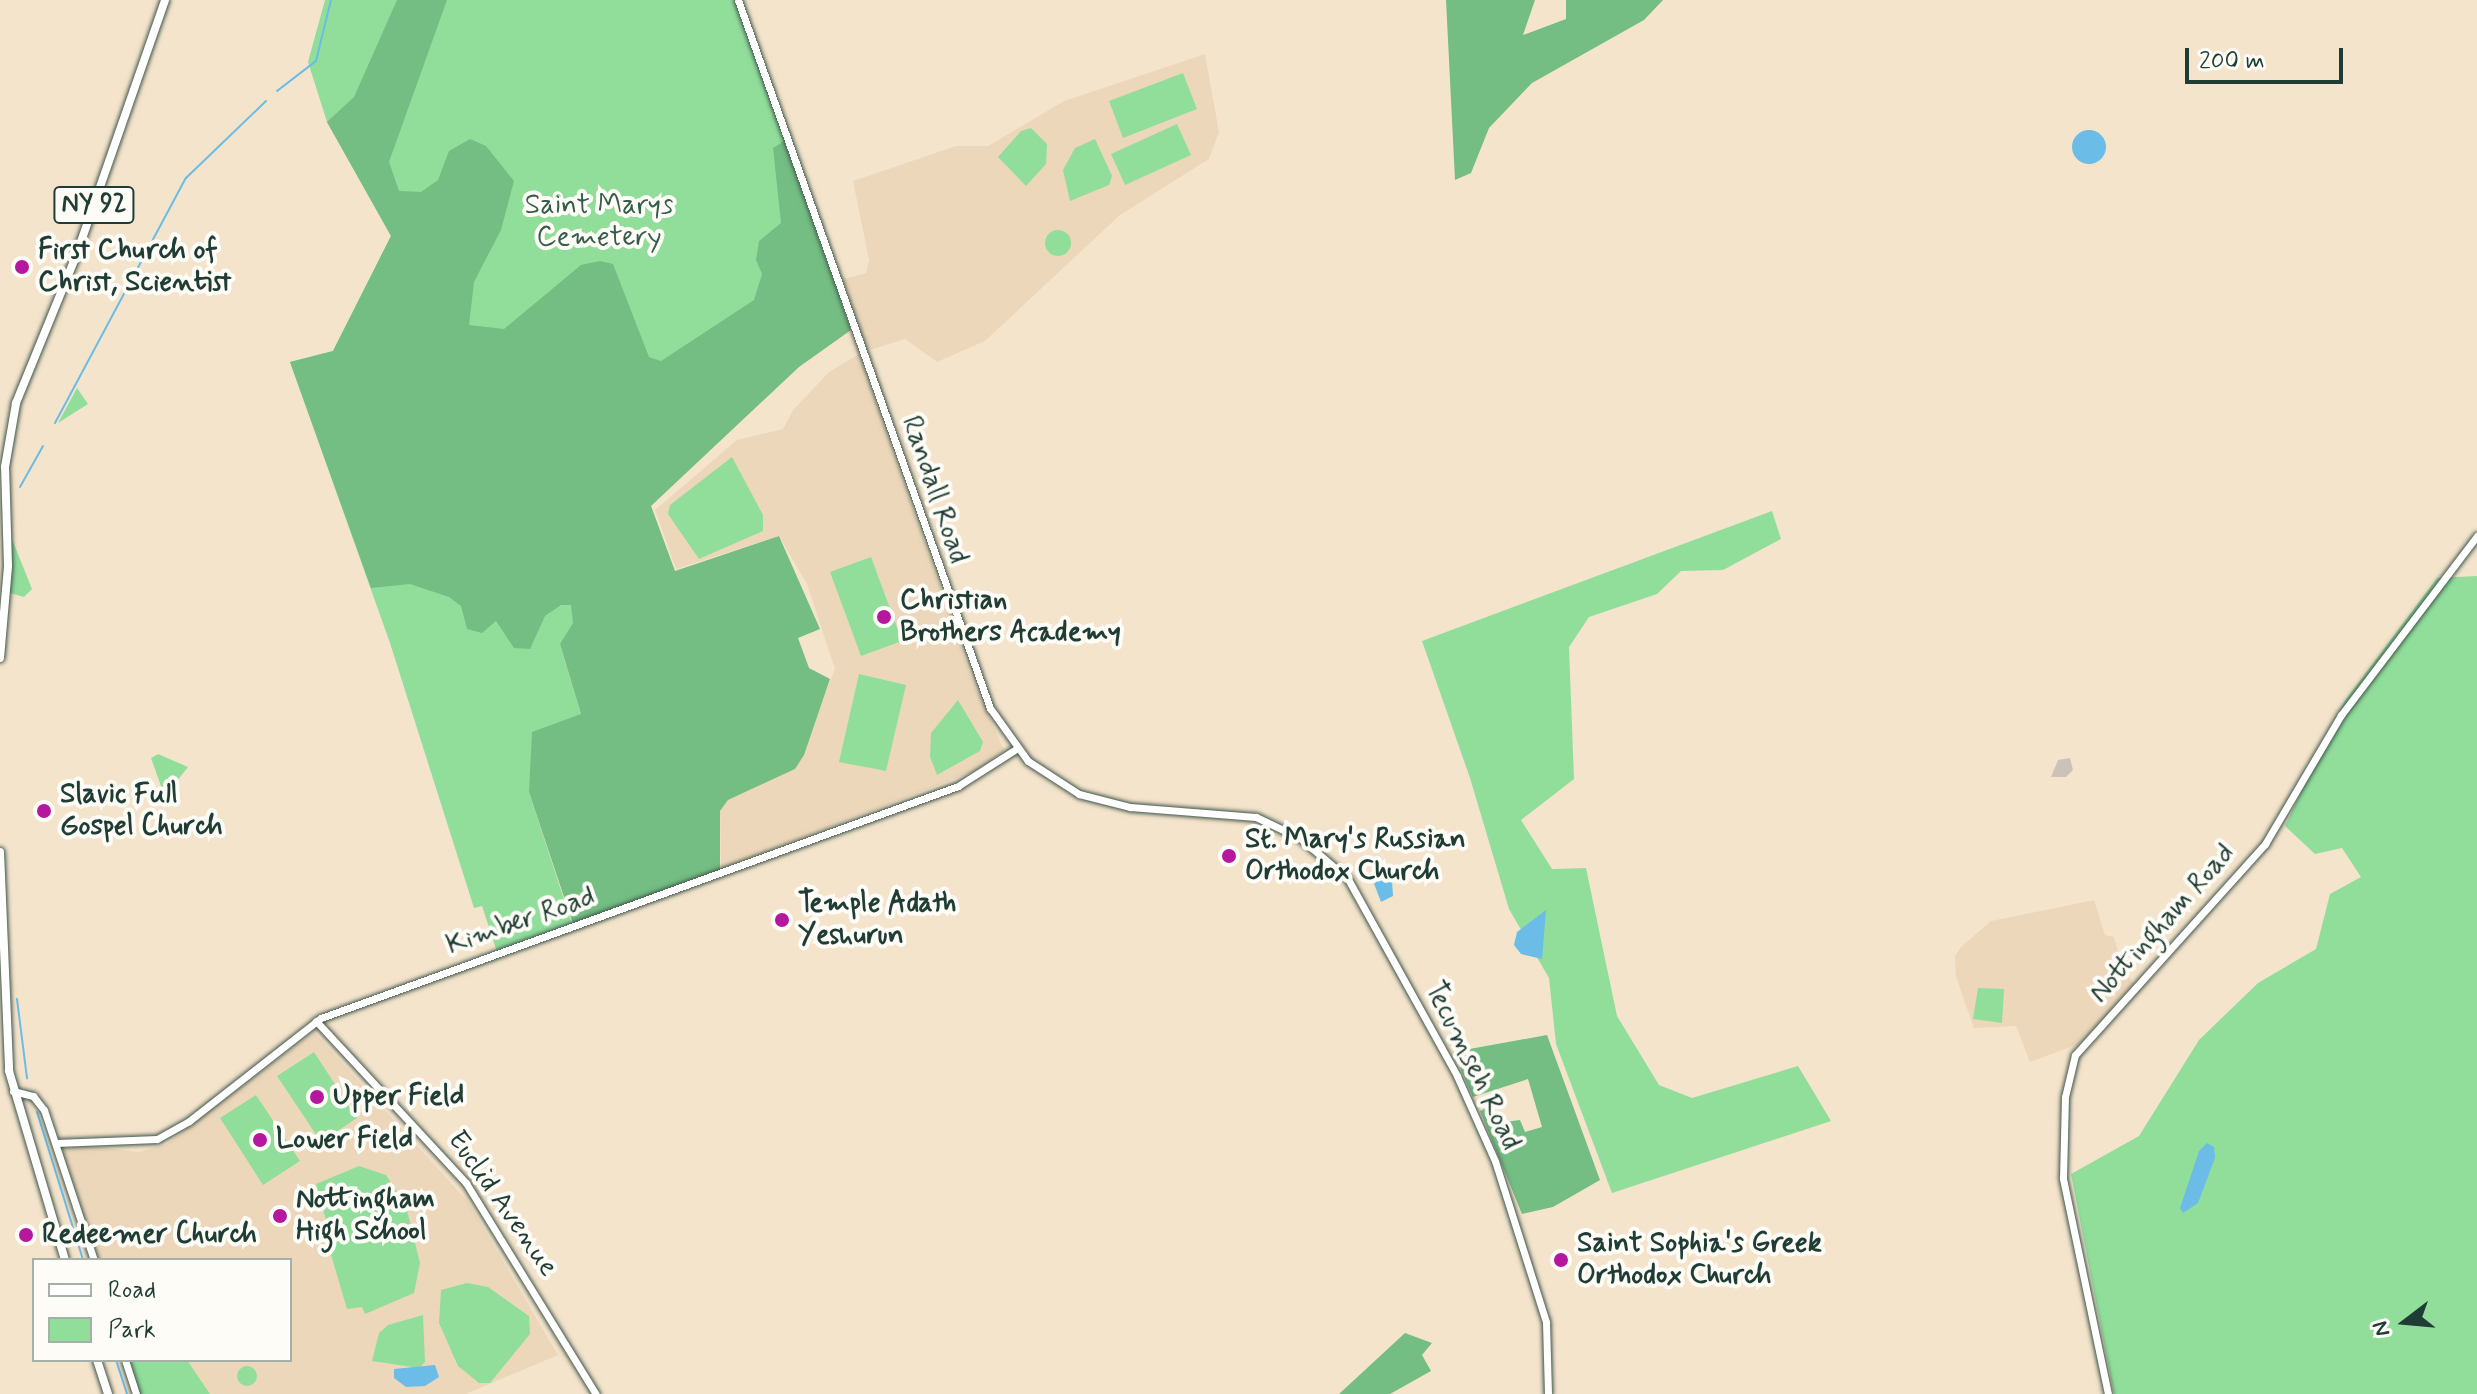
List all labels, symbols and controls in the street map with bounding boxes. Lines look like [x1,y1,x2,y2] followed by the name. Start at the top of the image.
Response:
[2189,32,2347,82] scale bar
[2199,46,2265,77] text: 200 m
[52,183,136,227] road number: NY 92
[525,189,673,255] park label: Saint Marys Cemetery
[38,234,231,300] place label: First Church of Christ, Scientist
[13,258,31,276] marker: First Church of Christ, Scientist
[893,413,975,567] street label: Randall Road
[900,584,1123,650] place label: Christian Brothers Academy
[875,608,893,626] marker: Christian Brothers Academy
[60,778,230,844] place label: Slavic Full Gospel Church
[35,802,53,820] marker: Slavic Full Gospel Church
[1245,823,1464,889] place label: St. Mary's Russian Orthodox Church
[2083,838,2243,1010] street label: Nottingham Road
[1220,847,1238,865] marker: St. Mary's Russian Orthodox Church
[442,881,600,963] street label: Kimber Road
[798,887,957,953] place label: Temple Adath Yeshurun
[773,911,791,929] marker: Temple Adath Yeshurun
[1417,977,1527,1155] street label: Tecumseh Road
[333,1080,463,1114] place label: Upper Field
[308,1088,326,1106] marker: Upper Field
[276,1123,412,1157] place label: Lower Field
[442,1128,562,1280] street label: Euclid Avenue
[251,1131,269,1149] marker: Lower Field
[296,1183,435,1249] place label: Nottingham High School
[271,1207,289,1225] marker: Nottingham High School
[42,1218,264,1252] place label: Redeemer Church
[17,1226,35,1244] marker: Redeemer Church
[1577,1227,1820,1293] place label: Saint Sophia's Greek Orthodox Church
[1552,1251,1570,1269] marker: Saint Sophia's Greek Orthodox Church
[32,1258,292,1362] legend
[108,1275,156,1306] text: Road
[2365,1282,2445,1362] north arrow
[108,1315,156,1346] text: Park
[2366,1318,2397,1340] text: N

